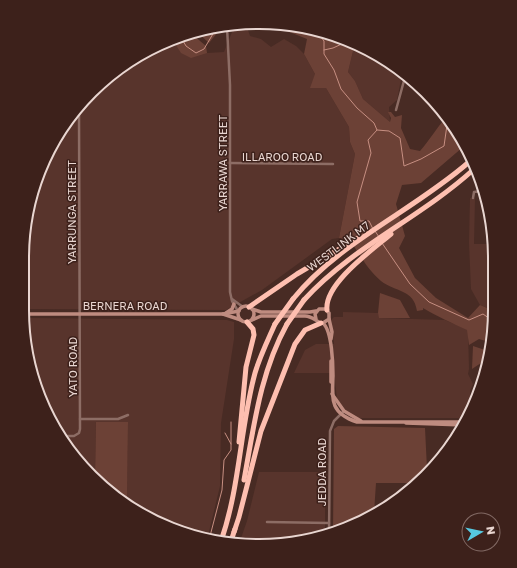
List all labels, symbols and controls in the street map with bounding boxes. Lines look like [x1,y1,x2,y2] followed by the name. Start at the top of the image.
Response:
[216,115,229,211] street label: YARRAWA STREET
[242,150,323,163] street label: ILLAROO ROAD
[65,160,78,264] street label: YARRUNGA STREET
[304,218,372,274] street label: WESTLINK M7
[83,299,168,312] street label: BERNERA ROAD
[66,337,79,397] street label: YATO ROAD
[315,437,328,506] street label: JEDDA ROAD
[461,512,501,552] north arrow
[484,525,498,536] text: N

